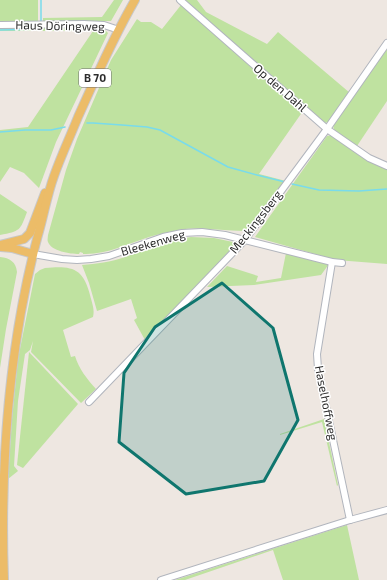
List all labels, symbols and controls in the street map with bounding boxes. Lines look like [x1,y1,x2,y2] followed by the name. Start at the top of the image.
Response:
[15,17,105,33] street label: Haus Döringweg
[251,60,310,114] street label: Op den Dahl
[79,69,111,87] road number: B 70
[226,187,284,256] street label: Meckingsberg
[119,226,187,258] street label: Bleekenweg
[313,364,341,442] street label: Haselhoffweg

